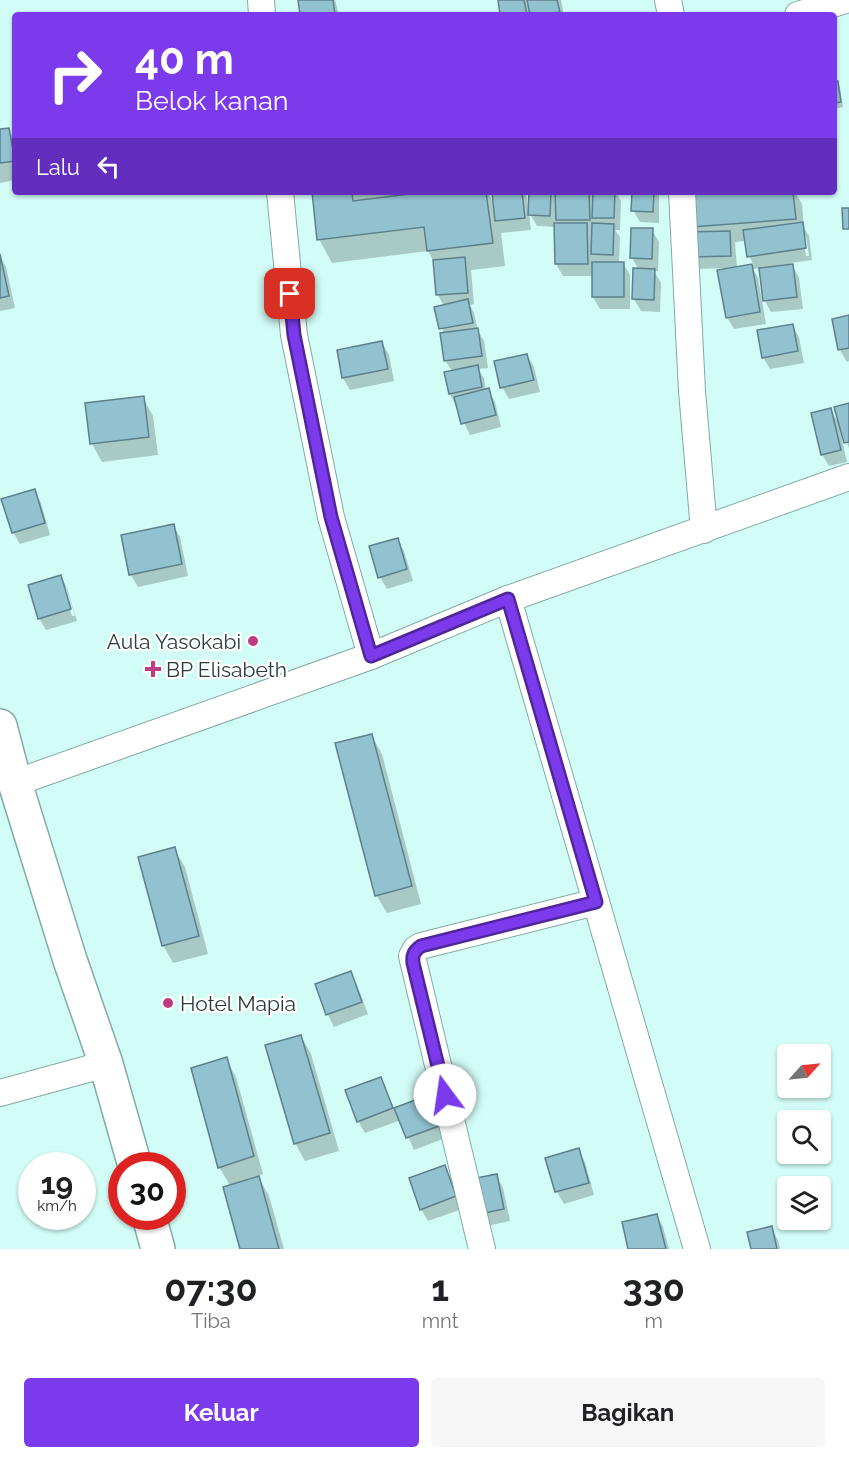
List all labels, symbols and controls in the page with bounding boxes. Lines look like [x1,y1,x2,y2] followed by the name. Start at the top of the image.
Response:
[135,35,234,84] text: 40 m
[36,36,114,114] icon: right
[135,85,289,116] text: Belok kanan
[92,150,125,183] icon: left
[36,154,80,180] text: Lalu
[264,268,315,319] pin
[273,277,306,310] icon: arrive
[107,629,241,654] place label: Aula Yasokabi
[246,634,260,648] marker: Aula Yasokabi
[166,657,287,682] place label: BP Elisabeth
[144,660,162,678] marker: BP Elisabeth
[180,991,296,1016] place label: Hotel Mapia
[161,996,175,1010] marker: Hotel Mapia
[777,1044,831,1098] north arrow
[777,1044,831,1230] map controls
[413,1063,477,1127] position arrow
[777,1110,831,1164] button: search
[108,1152,186,1230] speed limit sign: 30
[41,1166,73,1201] text: 19
[777,1176,831,1230] button: layers
[37,1197,77,1215] text: km/h
[164,1267,258,1309] text: 07:30
[431,1267,449,1309] text: 1
[623,1267,685,1309] text: 330
[191,1309,231,1333] text: Tiba
[422,1309,458,1333] text: mnt
[644,1309,663,1333] text: m
[24,1378,419,1447] button: Keluar
[431,1378,825,1447] button: Bagikan

